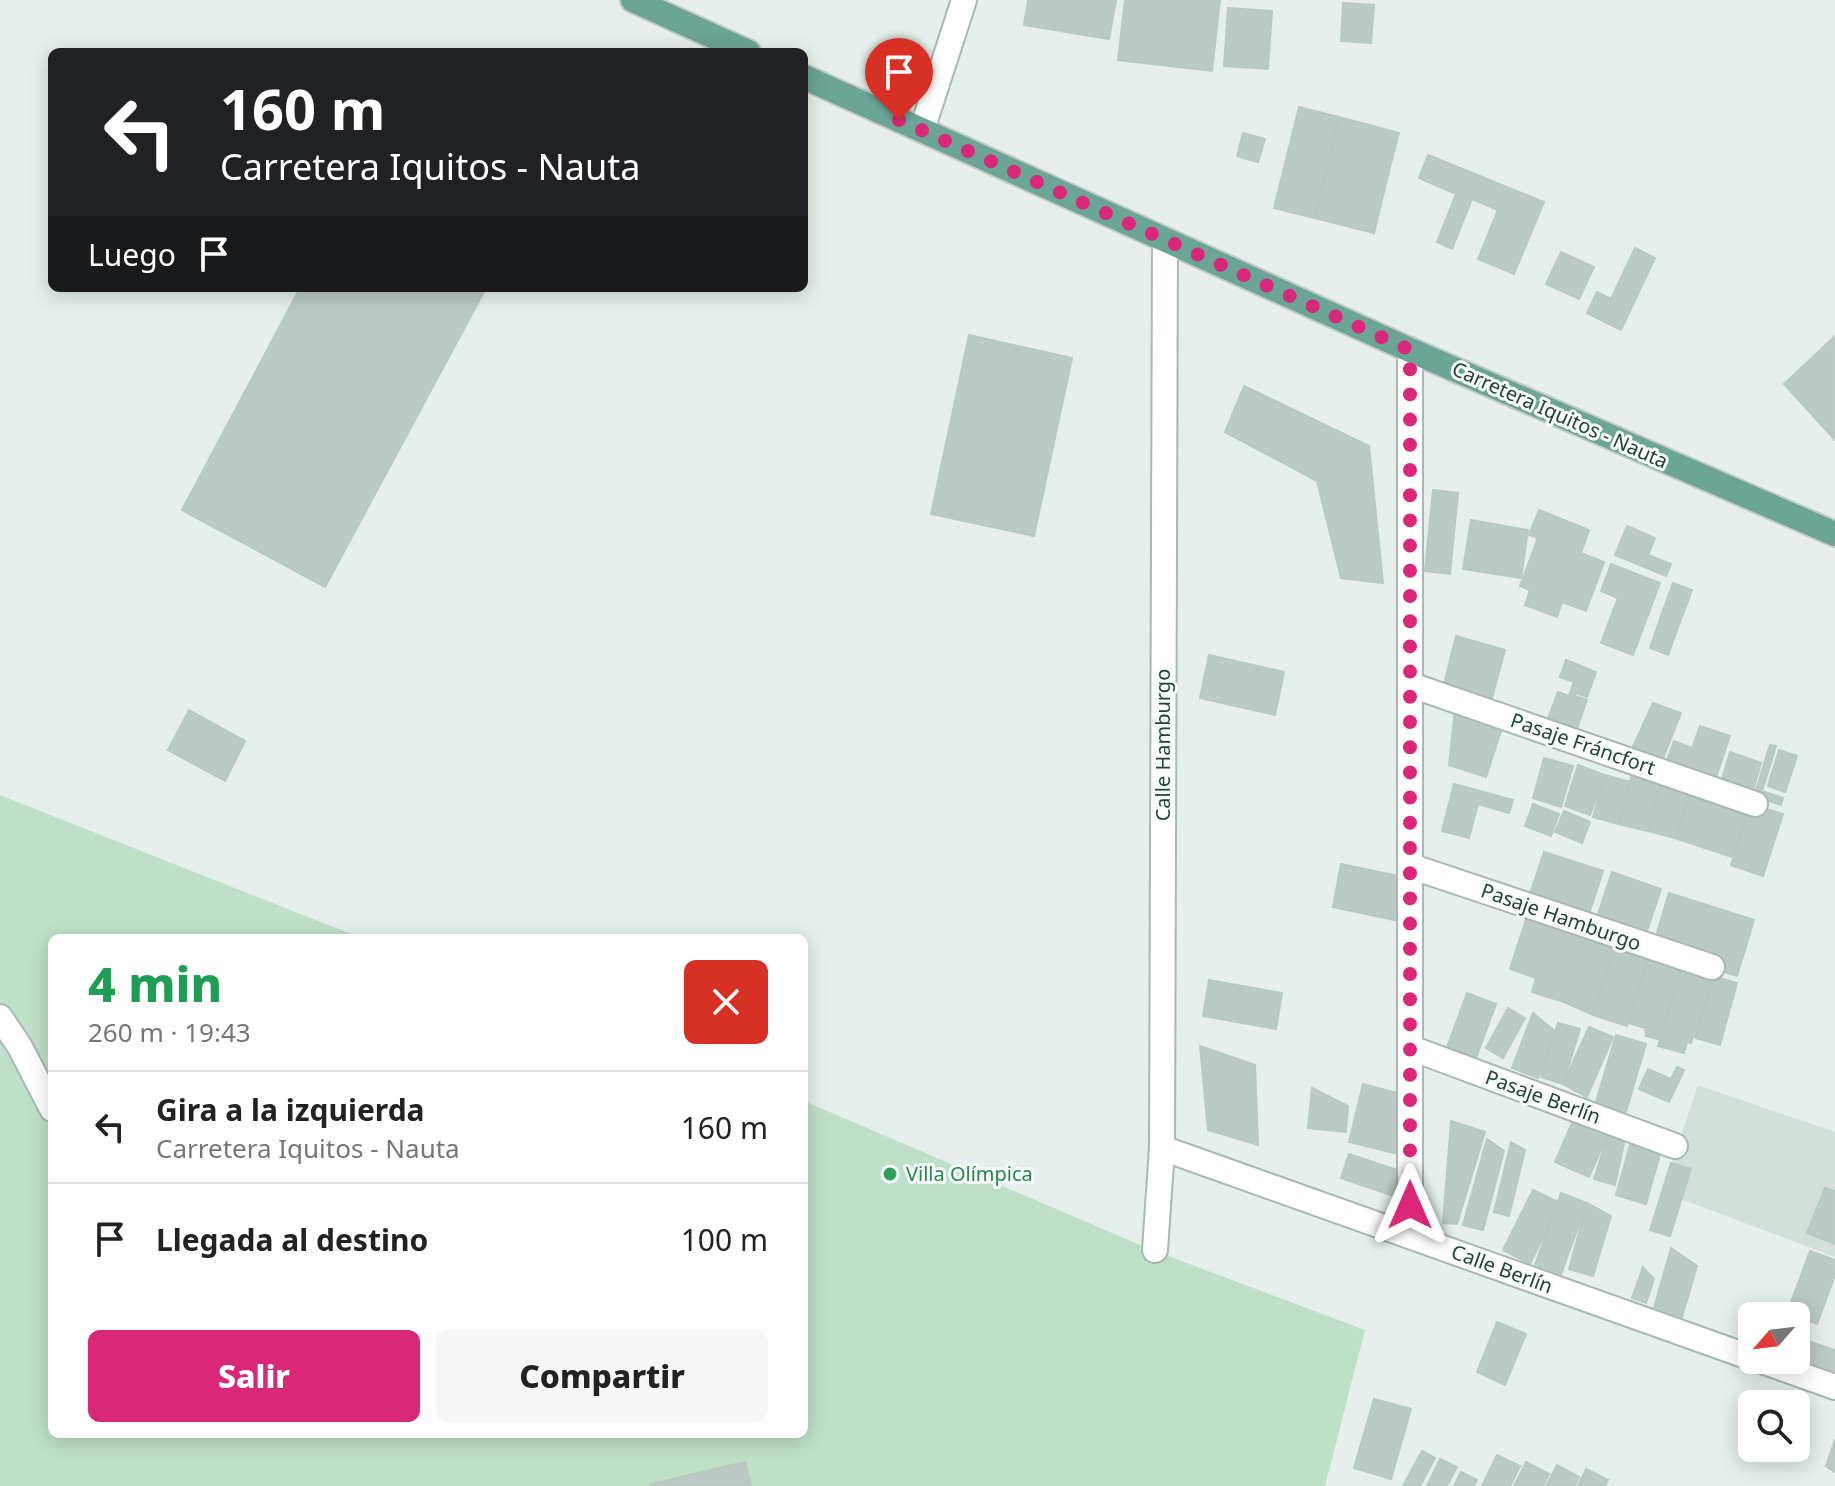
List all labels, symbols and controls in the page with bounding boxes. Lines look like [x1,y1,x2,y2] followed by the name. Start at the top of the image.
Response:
[865,38,933,120] pin
[877,50,921,94] icon: arrive
[220,70,385,146] text: 160 m
[88,80,192,184] icon: left
[220,142,640,191] text: Carretera Iquitos - Nauta
[192,232,236,276] icon: arrive
[88,234,176,275] text: Luego
[1448,355,1672,474] street label: Carretera Iquitos - Nauta
[1149,669,1176,821] street label: Calle Hamburgo
[1507,706,1659,781] street label: Pasaje Fráncfort
[1478,876,1645,957] street label: Pasaje Hamburgo
[88,951,222,1016] text: 4 min
[684,960,768,1044] button: close
[88,1014,251,1050] text: 260 m · 19:43
[1482,1063,1605,1130] street label: Pasaje Berlín
[156,1089,425,1130] text: Gira a la izquierda
[88,1105,132,1149] icon: left
[681,1107,768,1148] text: 160 m
[156,1130,460,1166] text: Carretera Iquitos - Nauta
[906,1160,1033,1187] place label: Villa Olímpica
[1368,1163,1452,1247] position arrow
[881,1165,899,1183] marker: Villa Olímpica
[88,1217,132,1261] icon: arrive
[156,1219,428,1260] text: Llegada al destino
[681,1219,768,1260] text: 100 m
[1448,1238,1557,1299] street label: Calle Berlín
[1738,1302,1810,1374] north arrow
[1738,1302,1810,1462] map controls
[88,1330,420,1422] button: Salir
[436,1330,768,1422] button: Compartir
[1738,1390,1810,1462] button: search

